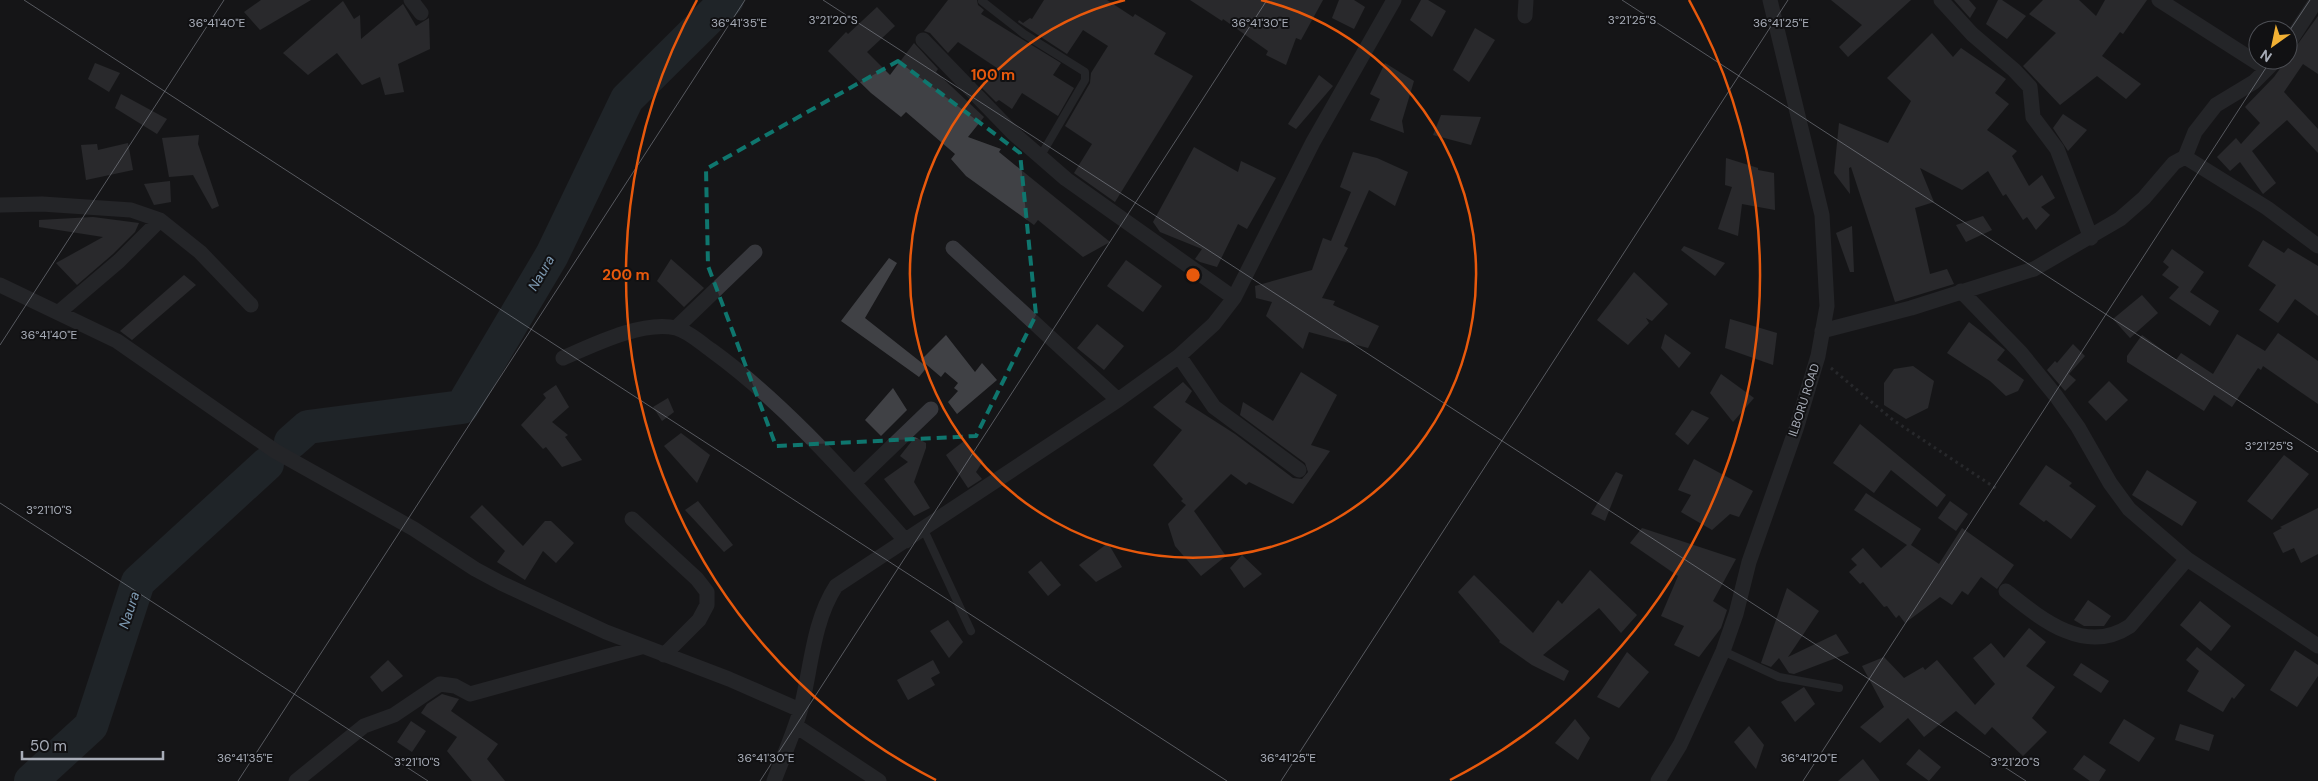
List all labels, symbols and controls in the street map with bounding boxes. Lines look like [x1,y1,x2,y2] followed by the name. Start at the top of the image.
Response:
[808,12,858,28] text: 3°21'20"S
[1608,12,1656,28] text: 3°21'25"S
[189,15,246,31] text: 36°41'40"E
[711,15,767,31] text: 36°41'35"E
[1231,15,1289,31] text: 36°41'30"E
[1753,15,1809,31] text: 36°41'25"E
[2248,20,2298,70] north arrow
[2257,46,2275,66] text: N
[971,65,1015,85] text: 100 m
[524,252,559,294] water label: Naura
[602,265,650,285] text: 200 m
[1184,266,1202,284] centre of rings
[21,327,78,343] text: 36°41'40"E
[1785,361,1823,439] street label: ILBORU ROAD
[2245,438,2293,454] text: 3°21'25"S
[26,502,72,518] text: 3°21'10"S
[115,589,144,631] water label: Naura
[22,728,164,760] scale bar
[30,736,67,756] text: 50 m
[217,750,273,766] text: 36°41'35"E
[737,750,795,766] text: 36°41'30"E
[1260,750,1316,766] text: 36°41'25"E
[1781,750,1838,766] text: 36°41'20"E
[394,754,440,770] text: 3°21'10"S
[1990,754,2040,770] text: 3°21'20"S

